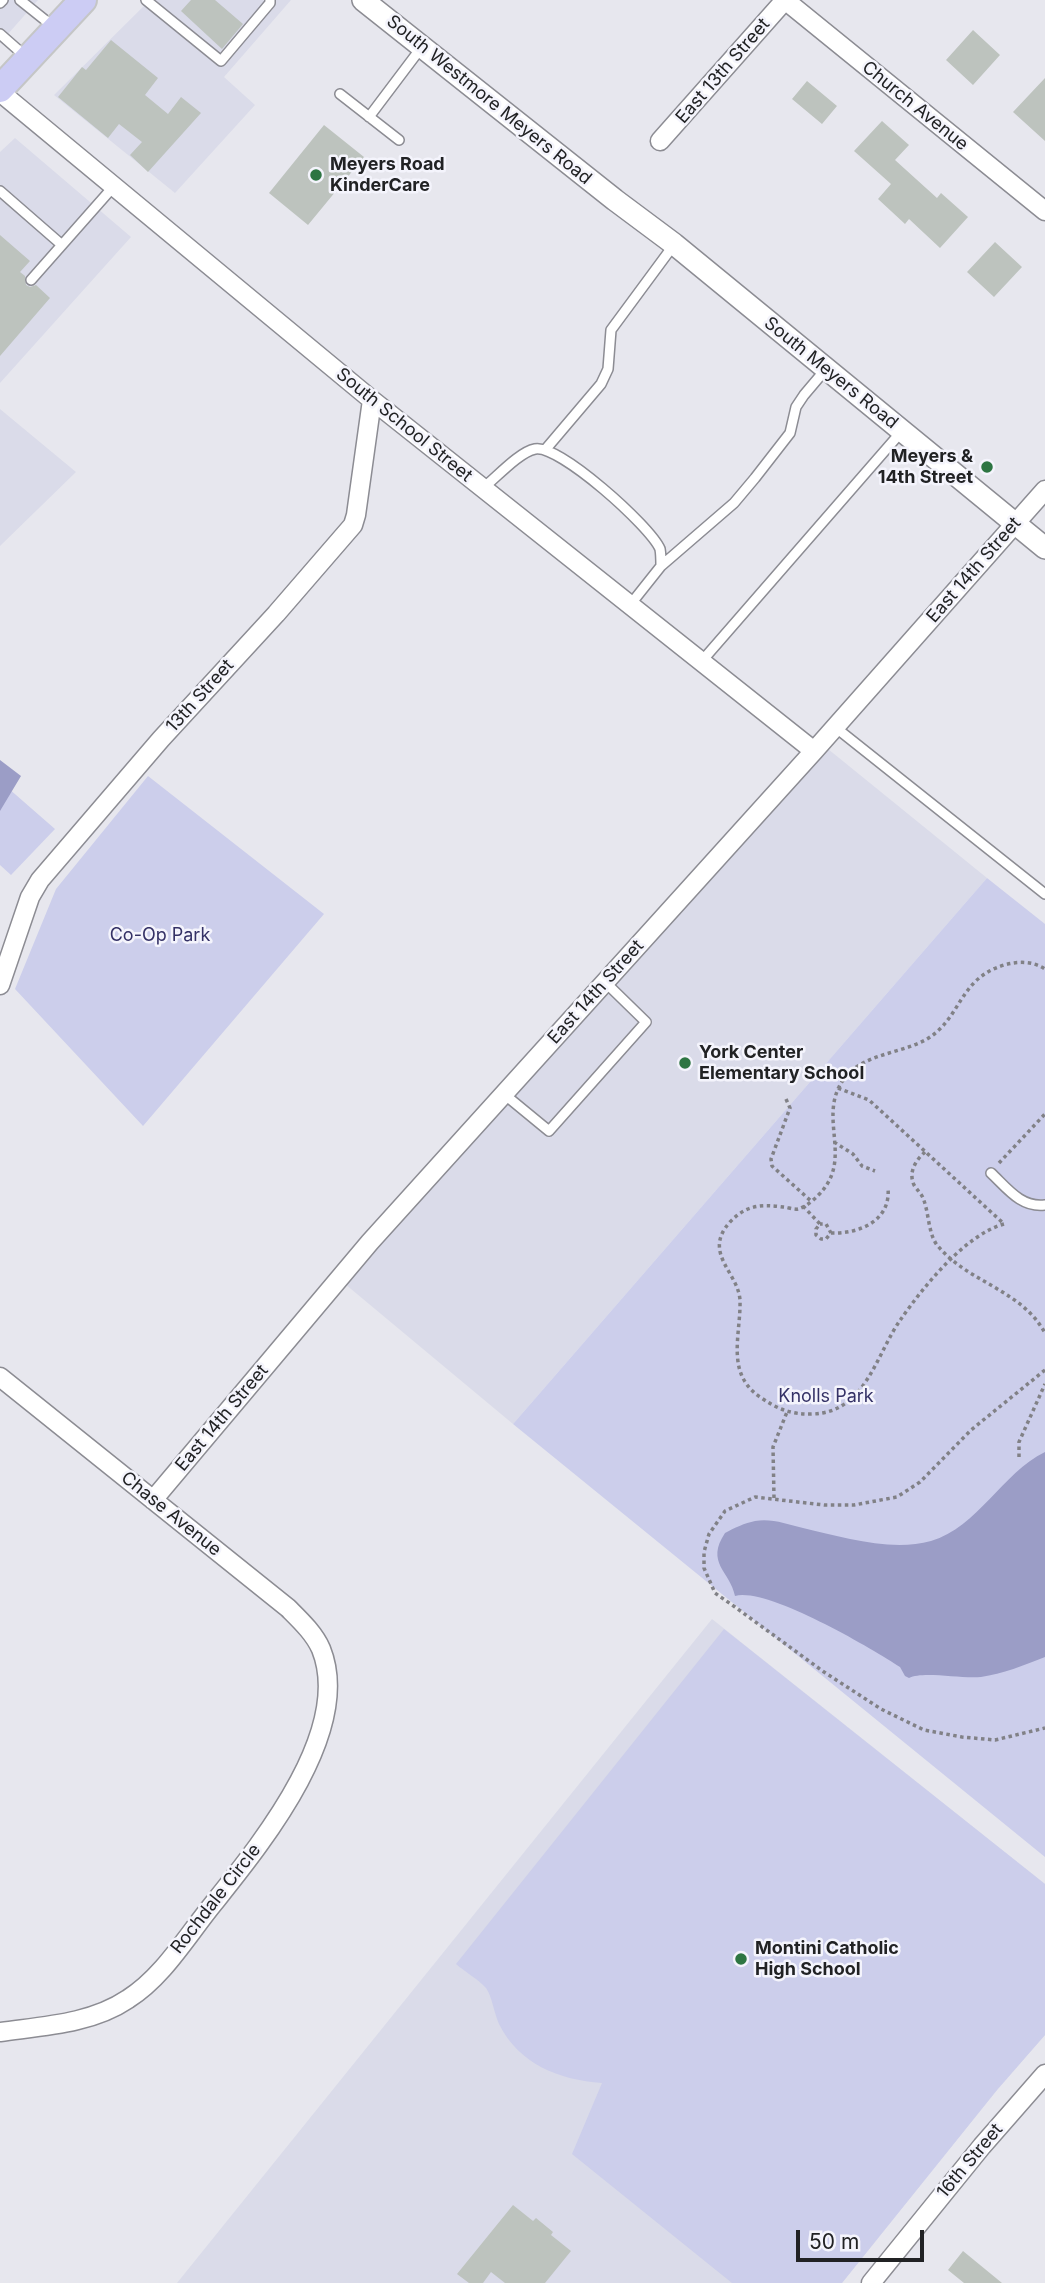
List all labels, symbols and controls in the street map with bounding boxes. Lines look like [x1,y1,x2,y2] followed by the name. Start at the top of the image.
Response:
[382,11,596,189] street label: South Westmore Meyers Road
[671,14,775,128] street label: East 13th Street
[858,57,972,155] street label: Church Avenue
[330,154,445,196] place label: Meyers Road KinderCare
[308,167,324,183] marker: Meyers Road KinderCare
[760,312,902,434] street label: South Meyers Road
[332,363,476,487] street label: South School Street
[878,446,973,489] place label: Meyers & 14th Street
[979,459,995,475] marker: Meyers & 14th Street
[922,513,1026,627] street label: East 14th Street
[162,655,238,737] street label: 13th Street
[110,925,210,947] park label: Co-Op Park
[544,935,648,1049] street label: East 14th Street
[699,1042,864,1084] place label: York Center Elementary School
[677,1055,693,1071] marker: York Center Elementary School
[171,1360,273,1476] street label: East 14th Street
[778,1386,874,1408] park label: Knolls Park
[117,1467,225,1561] street label: Chase Avenue
[166,1840,266,1958] street label: Rochdale Circle
[755,1938,899,1980] place label: Montini Catholic High School
[733,1951,749,1967] marker: Montini Catholic High School
[933,2119,1007,2203] street label: 16th Street
[800,2216,928,2260] scale bar
[809,2229,859,2254] text: 50 m

